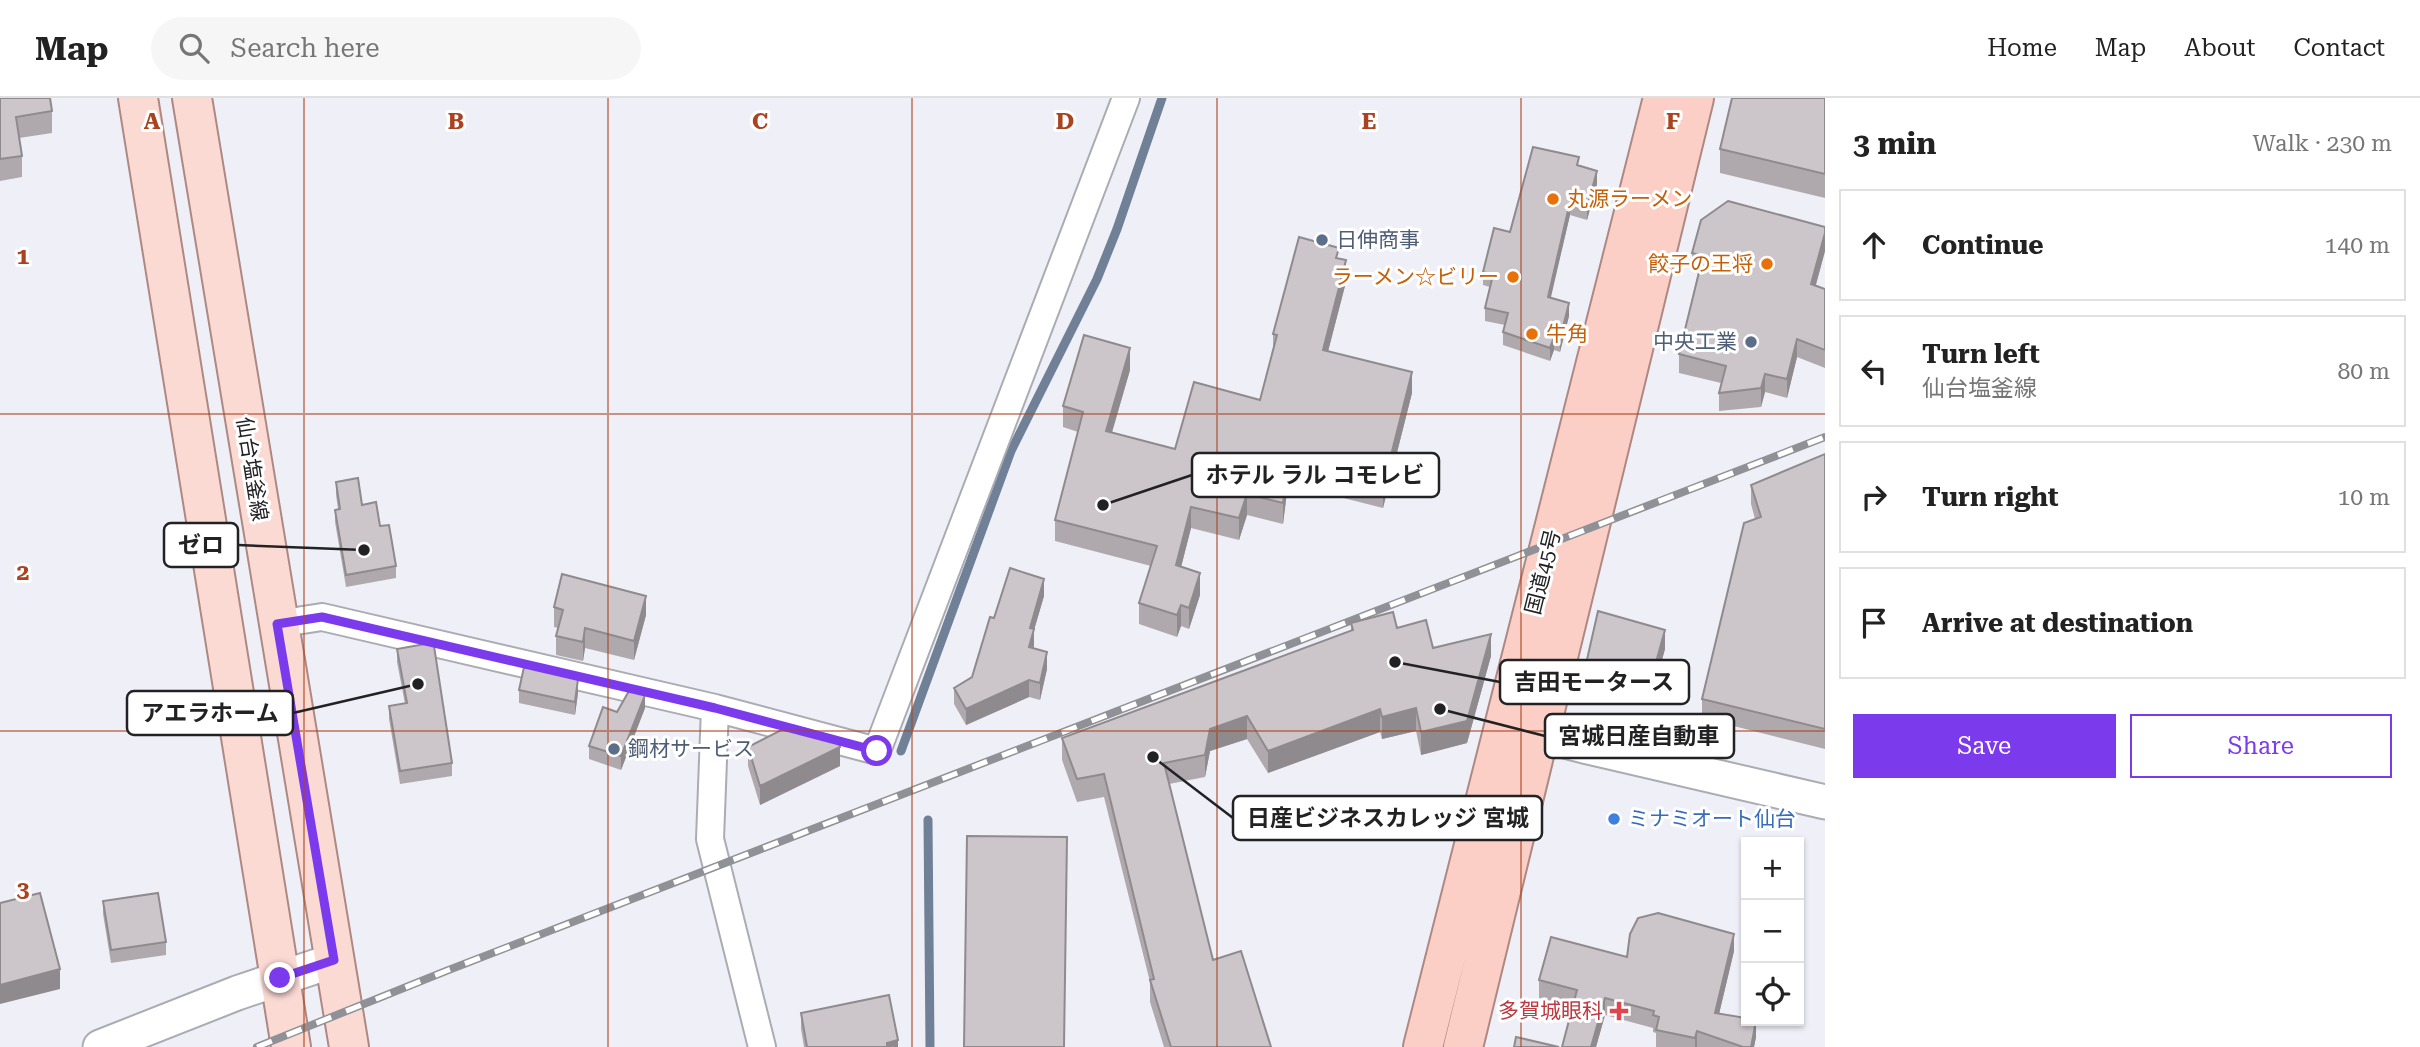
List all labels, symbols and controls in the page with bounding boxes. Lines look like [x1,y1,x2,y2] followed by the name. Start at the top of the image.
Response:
[151,17,641,80] search box
[35,29,109,68] text: Map
[175,29,213,67] icon: search
[231,33,380,63] text: Search here
[1987,34,2057,62] text: Home
[2095,34,2146,62] text: Map
[2184,34,2255,62] text: About
[2293,34,2385,62] text: Contact
[144,108,161,135] text: A
[448,108,464,135] text: B
[752,108,768,135] text: C
[1056,108,1074,135] text: D
[1362,108,1376,135] text: E
[1666,108,1680,135] text: F
[1853,126,1936,161] text: 3 min
[2253,130,2392,157] text: Walk · 230 m
[1567,187,1692,211] place label: 丸源ラーメン
[1545,191,1561,207] marker: 丸源ラーメン
[1855,226,1893,264] icon: ahead
[1336,228,1420,252] place label: 日伸商事
[1922,230,2044,260] text: Continue
[1314,232,1330,248] marker: 日伸商事
[2325,232,2390,259] text: 140 m
[17,243,30,270] text: 1
[1648,252,1753,276] place label: 餃子の王将
[1759,256,1775,272] marker: 餃子の王将
[1332,265,1499,289] place label: ラーメン☆ビリー
[1505,269,1521,285] marker: ラーメン☆ビリー
[1546,322,1588,346] place label: 牛角
[1524,326,1540,342] marker: 牛角
[1653,330,1737,354] place label: 中央工業
[1743,334,1759,350] marker: 中央工業
[1922,339,2040,369] text: Turn left
[1855,352,1893,390] icon: left
[2337,358,2390,385] text: 80 m
[1922,375,2037,402] text: 仙台塩釜線
[232,415,272,523] street label: 仙台塩釜線
[1192,453,1439,497] callout: ホテル ラル コモレビ
[1206,462,1424,489] text: ホテル ラル コモレビ
[1855,478,1893,516] icon: right
[1922,482,2058,512] text: Turn right
[2337,484,2390,511] text: 10 m
[164,523,238,567] callout: ゼロ
[1521,527,1565,617] street label: 国道45号
[178,532,224,559] text: ゼロ
[17,559,29,586] text: 2
[1855,604,1893,642] icon: arrive
[1922,608,2193,638] text: Arrive at destination
[1500,660,1689,704] callout: 吉田モータース
[1514,669,1674,696] text: 吉田モータース
[127,691,293,735] callout: アエラホーム
[141,700,279,727] text: アエラホーム
[1545,714,1734,758] callout: 宮城日産自動車
[1853,714,2116,778] button: Save
[2130,714,2392,778] button: Share
[1559,723,1720,750] text: 宮城日産自動車
[861,735,892,766] route start
[628,737,754,761] place label: 鋼材サービス
[606,741,622,757] marker: 鋼材サービス
[1233,796,1542,840] callout: 日産ビジネスカレッジ 宮城
[1247,805,1529,832] text: 日産ビジネスカレッジ 宮城
[1628,807,1796,831] place label: ミナミオート仙台
[1606,811,1622,827] marker: ミナミオート仙台
[1741,837,1804,1026] map controls
[1741,837,1804,900] button: +
[17,876,30,903] text: 3
[1741,900,1804,963] button: −
[264,962,295,993] route end
[1741,963,1804,1026] button: locate
[1498,999,1603,1023] place label: 多賀城眼科
[1609,1001,1629,1021] marker: 多賀城眼科

